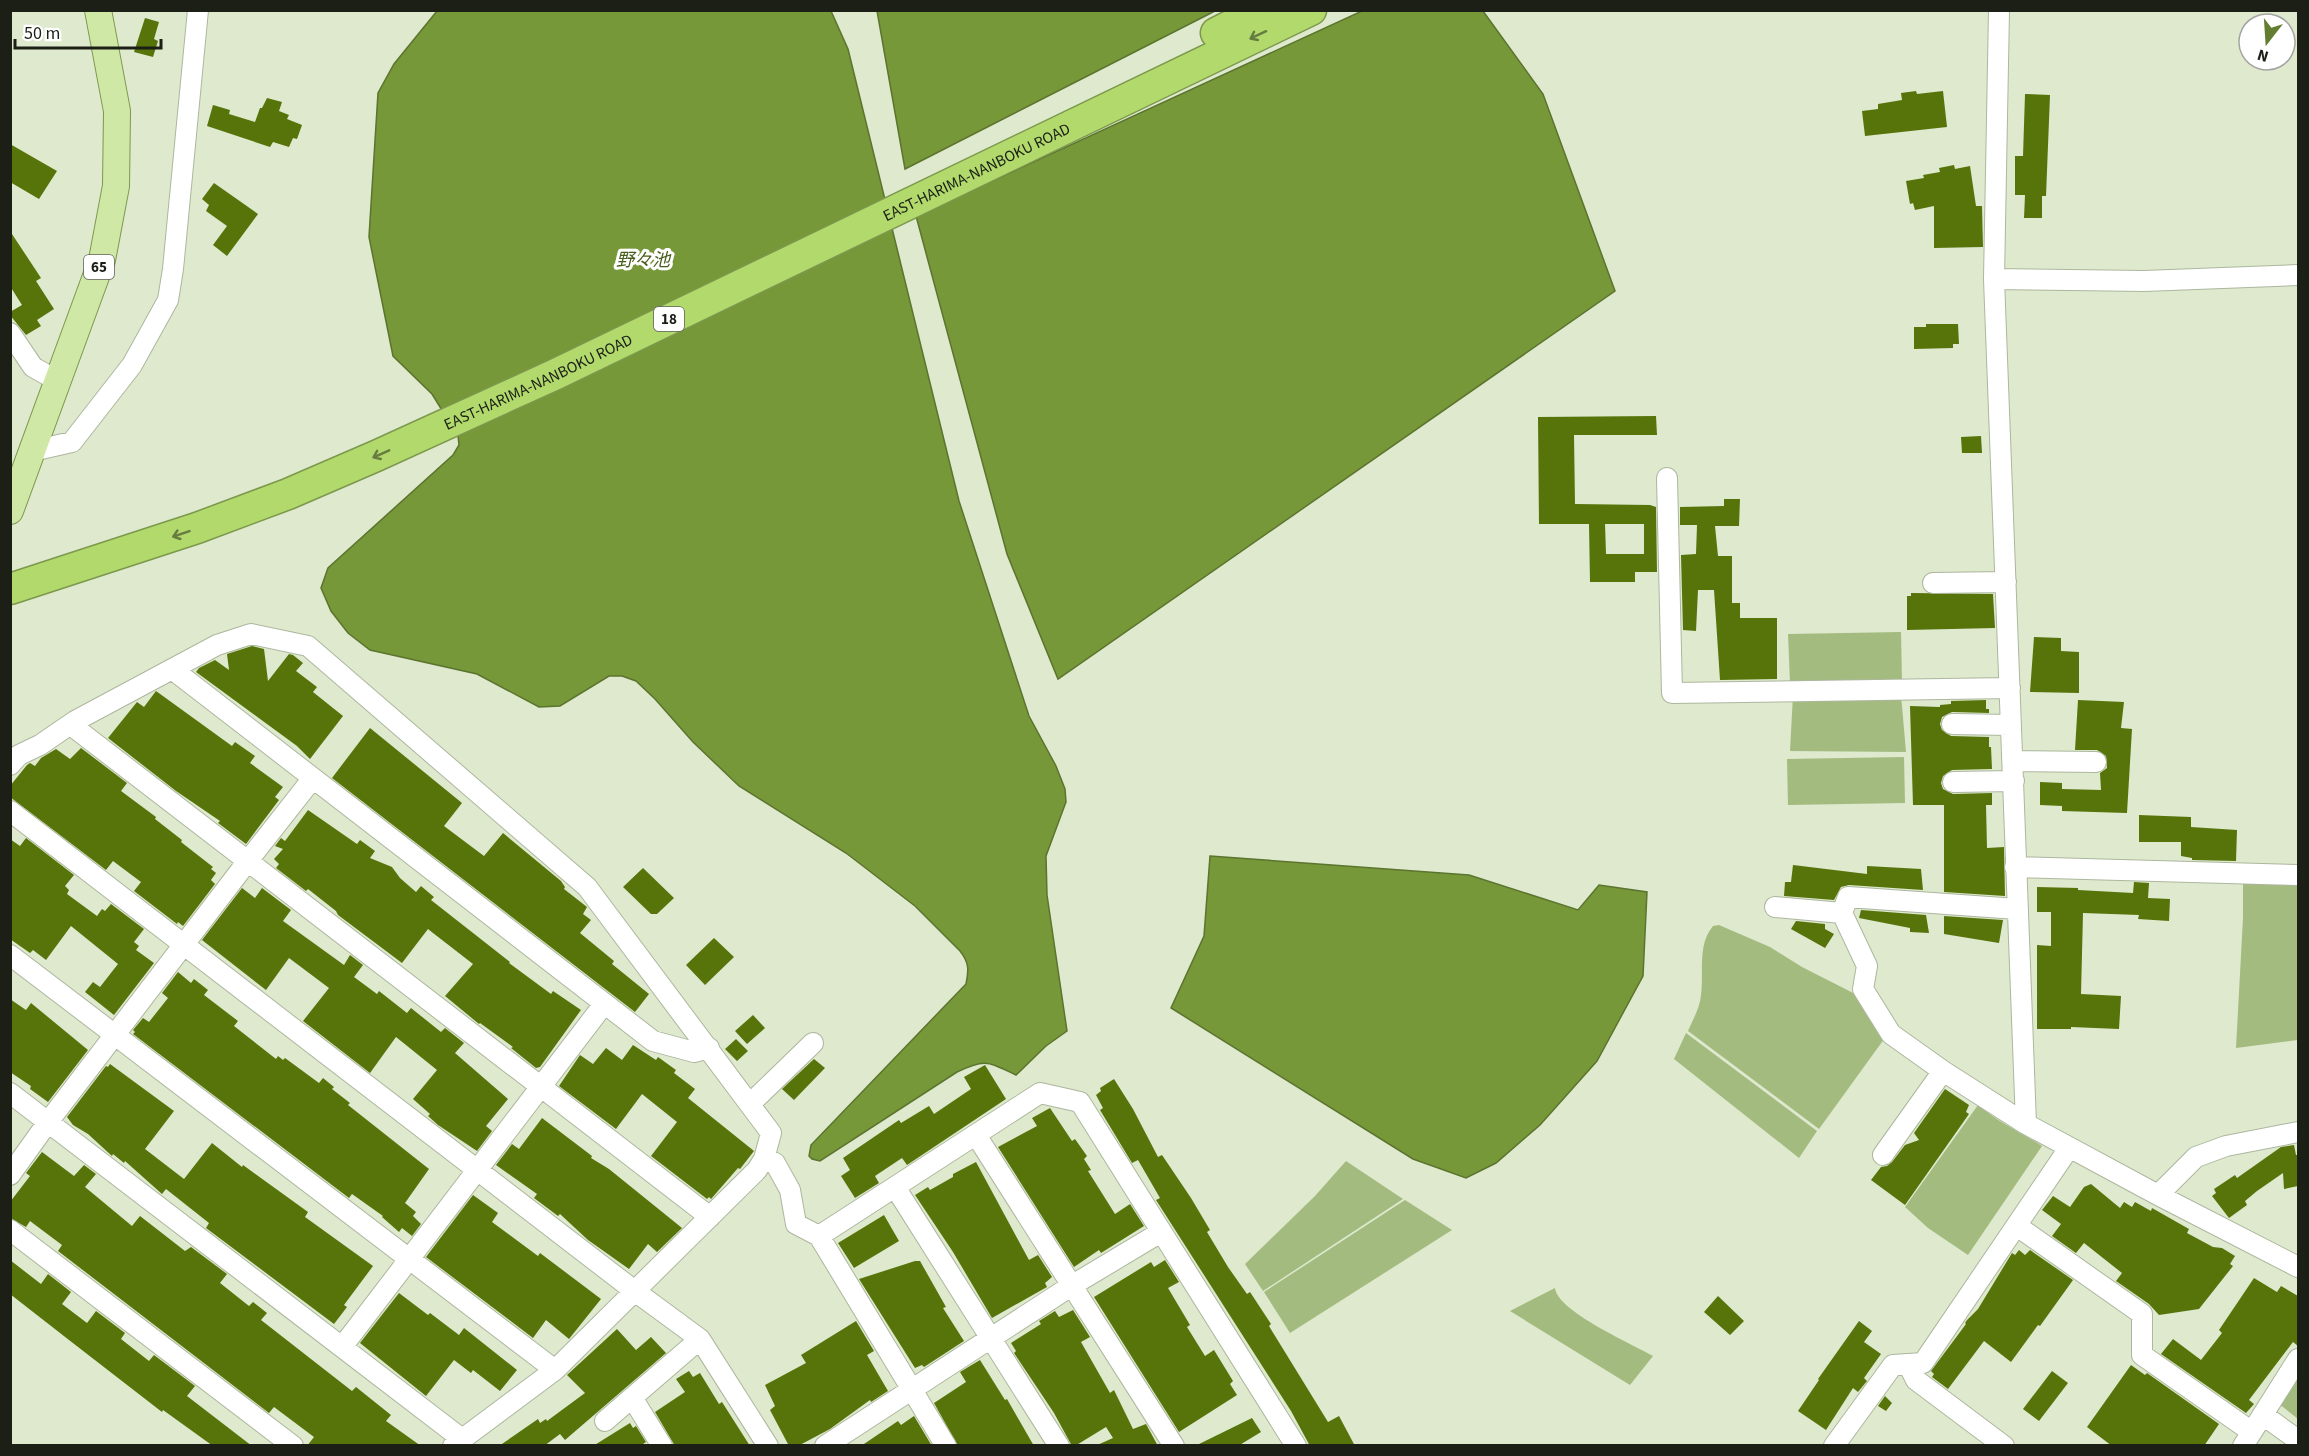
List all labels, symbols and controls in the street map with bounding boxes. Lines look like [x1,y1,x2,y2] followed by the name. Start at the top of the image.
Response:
[15,12,160,50] scale bar
[2237,12,2297,72] north arrow
[24,21,60,46] text: 50 m
[1250,30,1268,42] one-way arrow
[2255,43,2271,67] text: N
[879,118,1074,227] street label: EAST-HARIMA-NANBOKU ROAD
[616,248,672,273] water label: 野々池
[84,255,114,279] road number: 65
[654,307,684,331] road number: 18
[440,329,636,436] street label: EAST-HARIMA-NANBOKU ROAD
[373,449,391,460] one-way arrow
[172,529,190,540] one-way arrow

